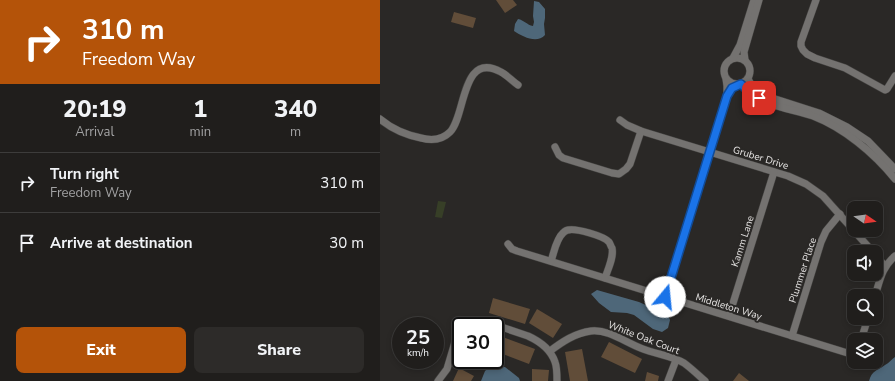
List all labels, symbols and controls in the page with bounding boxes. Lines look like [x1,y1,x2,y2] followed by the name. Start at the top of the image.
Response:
[82,11,165,49] text: 310 m
[16,16,68,68] icon: right
[82,47,195,71] text: Freedom Way
[742,81,776,115] pin
[748,87,770,109] icon: arrive
[63,93,127,125] text: 20:19
[193,93,208,125] text: 1
[274,93,317,125] text: 340
[75,123,114,141] text: Arrival
[190,123,211,141] text: min
[290,123,301,141] text: m
[731,143,790,173] street label: Gruber Drive
[50,164,119,184] text: Turn right
[16,172,38,194] icon: right
[320,173,364,193] text: 310 m
[50,184,132,202] text: Freedom Way
[847,201,883,237] north arrow
[847,201,883,369] map controls
[728,214,758,269] street label: Kamm Lane
[16,232,38,254] icon: arrive
[50,233,193,253] text: Arrive at destination
[329,233,364,253] text: 30 m
[786,236,820,305] street label: Plummer Place
[847,245,883,281] button: sound
[644,276,686,318] position arrow
[847,289,883,325] button: search
[694,290,764,324] street label: Middleton Way
[452,317,504,369] speed limit sign: 30
[606,318,682,358] street label: White Oak Court
[406,324,430,351] text: 25
[16,327,186,373] button: Exit
[194,327,364,373] button: Share
[847,333,883,369] button: layers
[407,346,429,360] text: km/h

